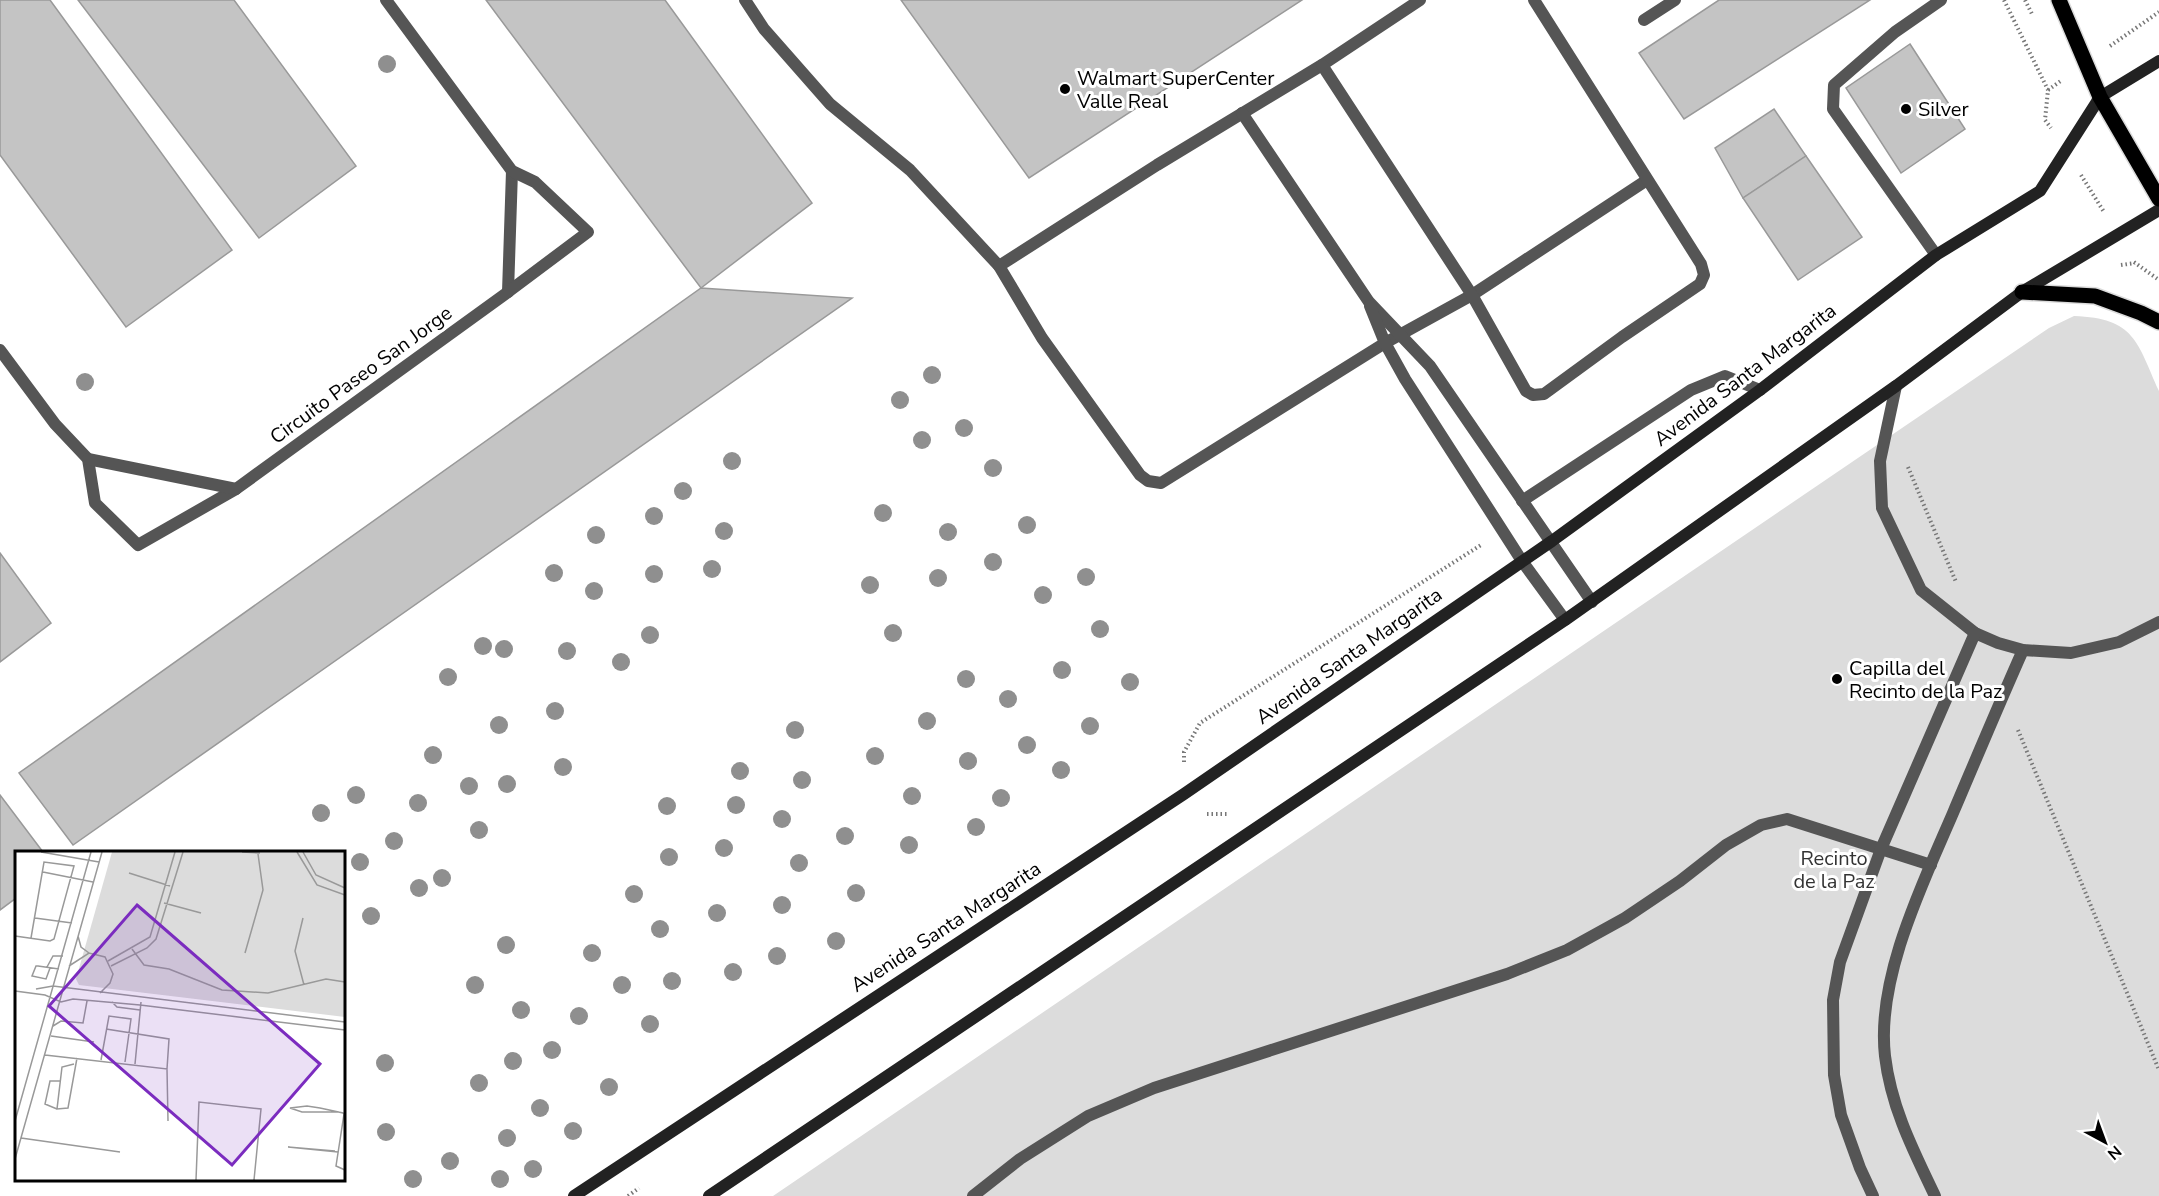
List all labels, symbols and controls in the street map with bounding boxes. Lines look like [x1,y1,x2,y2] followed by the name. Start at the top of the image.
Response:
[1076,65,1274,115] place label: Walmart SuperCenter Valle Real
[1058,82,1072,96] marker: Walmart SuperCenter Valle Real
[1918,96,1969,123] place label: Silver
[1899,102,1913,116] marker: Silver
[1648,298,1842,452] street label: Avenida Santa Margarita
[264,300,458,450] street label: Circuito Paseo San Jorge
[1250,581,1448,731] street label: Avenida Santa Margarita
[1849,655,2002,705] place label: Capilla del Recinto de la Paz
[1830,672,1844,686] marker: Capilla del Recinto de la Paz
[1793,845,1875,895] park label: Recinto de la Paz
[15,851,345,1181] inset map
[846,855,1046,999] street label: Avenida Santa Margarita
[2075,1112,2135,1172] north arrow
[2102,1140,2126,1165] text: N

